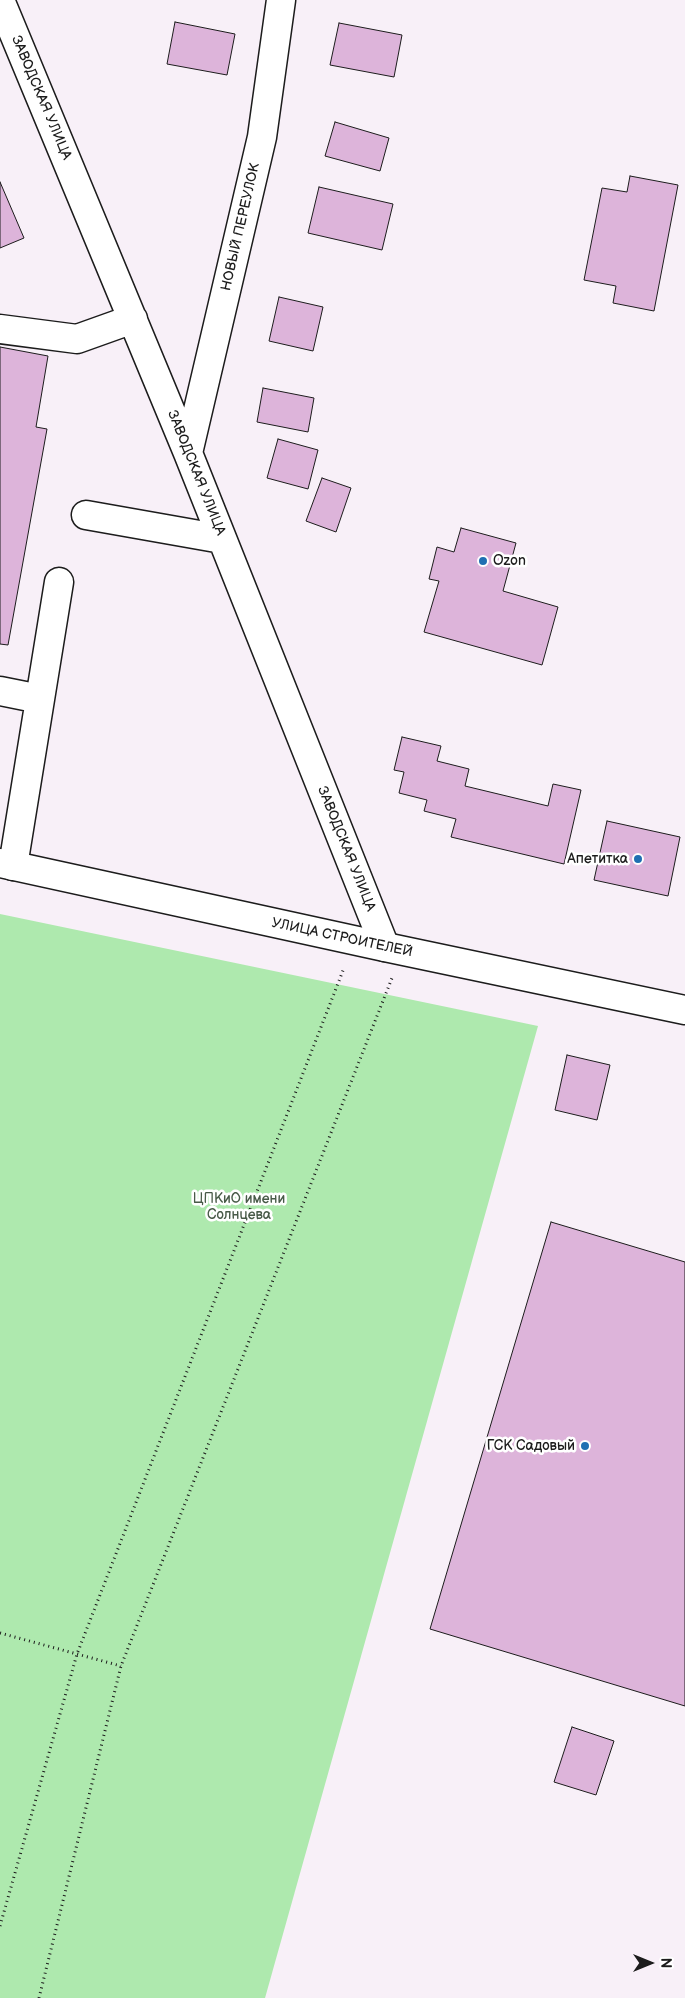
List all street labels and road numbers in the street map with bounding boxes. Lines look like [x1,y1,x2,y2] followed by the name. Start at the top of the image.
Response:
[7,33,75,163] street label: ЗАВОДСКАЯ УЛИЦА
[218,161,264,293] street label: НОВЫЙ ПЕРЕУЛОК
[163,408,229,538] street label: ЗАВОДСКАЯ УЛИЦА
[313,784,379,914] street label: ЗАВОДСКАЯ УЛИЦА
[270,915,414,961] street label: УЛИЦА СТРОИТЕЛЕЙ

